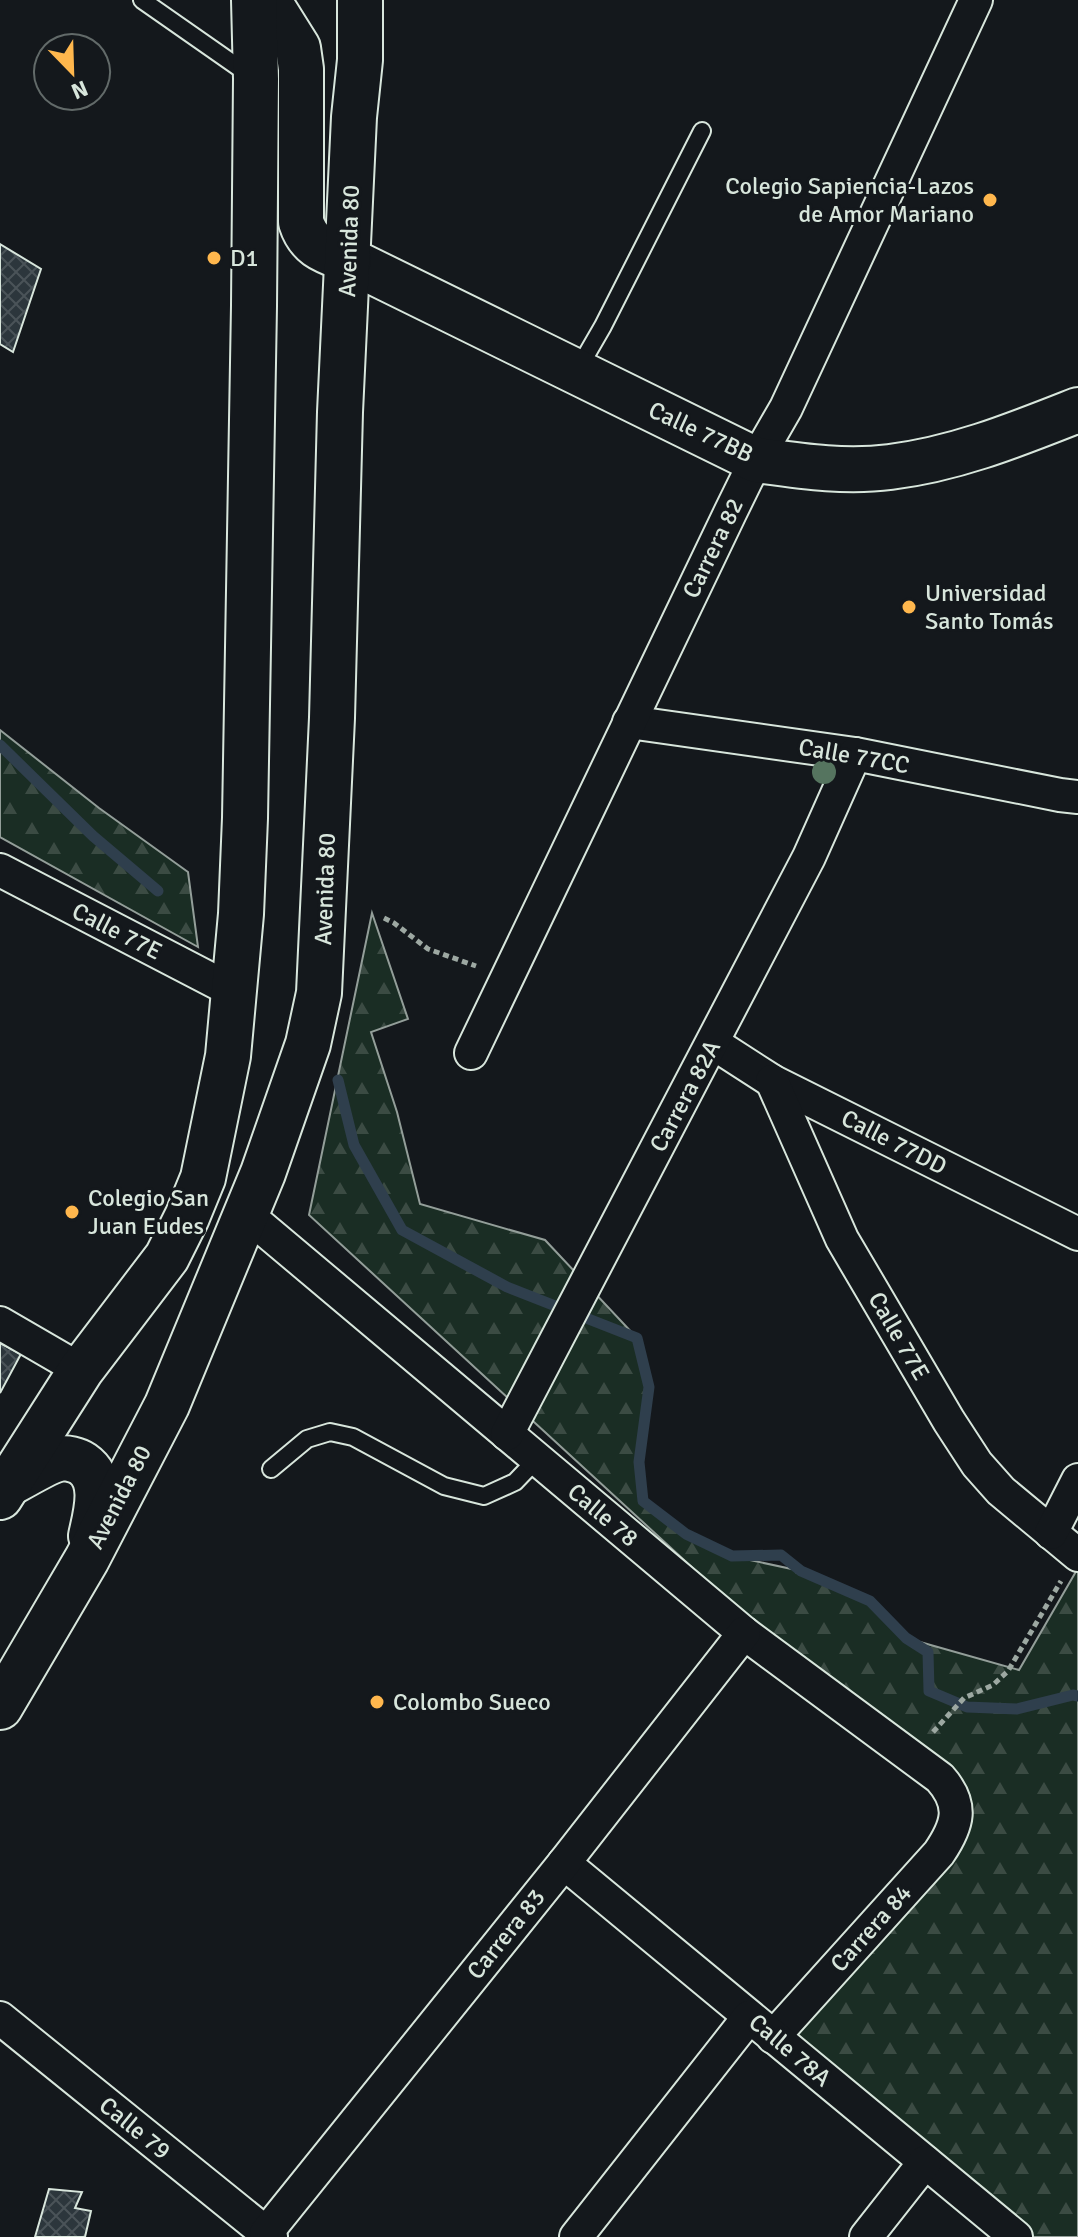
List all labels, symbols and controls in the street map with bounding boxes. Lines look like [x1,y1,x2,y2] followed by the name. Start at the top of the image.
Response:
[32,32,112,112] north arrow
[67,75,92,105] text: N
[725,171,974,229] place label: Colegio Sapiencia-Lazos de Amor Mariano
[332,184,366,298] street label: Avenida 80
[981,191,999,209] marker: Colegio Sapiencia-Lazos de Amor Mariano
[230,243,259,273] place label: D1
[205,249,223,267] marker: D1
[644,395,758,469] street label: Calle 77BB
[676,493,750,603] street label: Carrera 82
[925,578,1054,636] place label: Universidad Santo Tomás
[900,598,918,616] marker: Universidad Santo Tomás
[796,731,912,781] street label: Calle 77CC
[308,832,342,946] street label: Avenida 80
[67,896,167,966] street label: Calle 77E
[643,1035,727,1157] street label: Carrera 82A
[836,1103,952,1181] street label: Calle 77DD
[88,1183,209,1241] place label: Colegio San Juan Eudes
[63,1203,81,1221] marker: Colegio San Juan Eudes
[862,1287,936,1385] street label: Calle 77E
[80,1440,158,1554] street label: Avenida 80
[561,1477,645,1553] street label: Calle 78
[393,1687,551,1717] place label: Colombo Sueco
[368,1693,386,1711] marker: Colombo Sueco
[824,1878,918,1978] street label: Carrera 84
[460,1883,552,1985] street label: Carrera 83
[743,2007,837,2093] street label: Calle 78A
[93,2090,177,2166] street label: Calle 79

